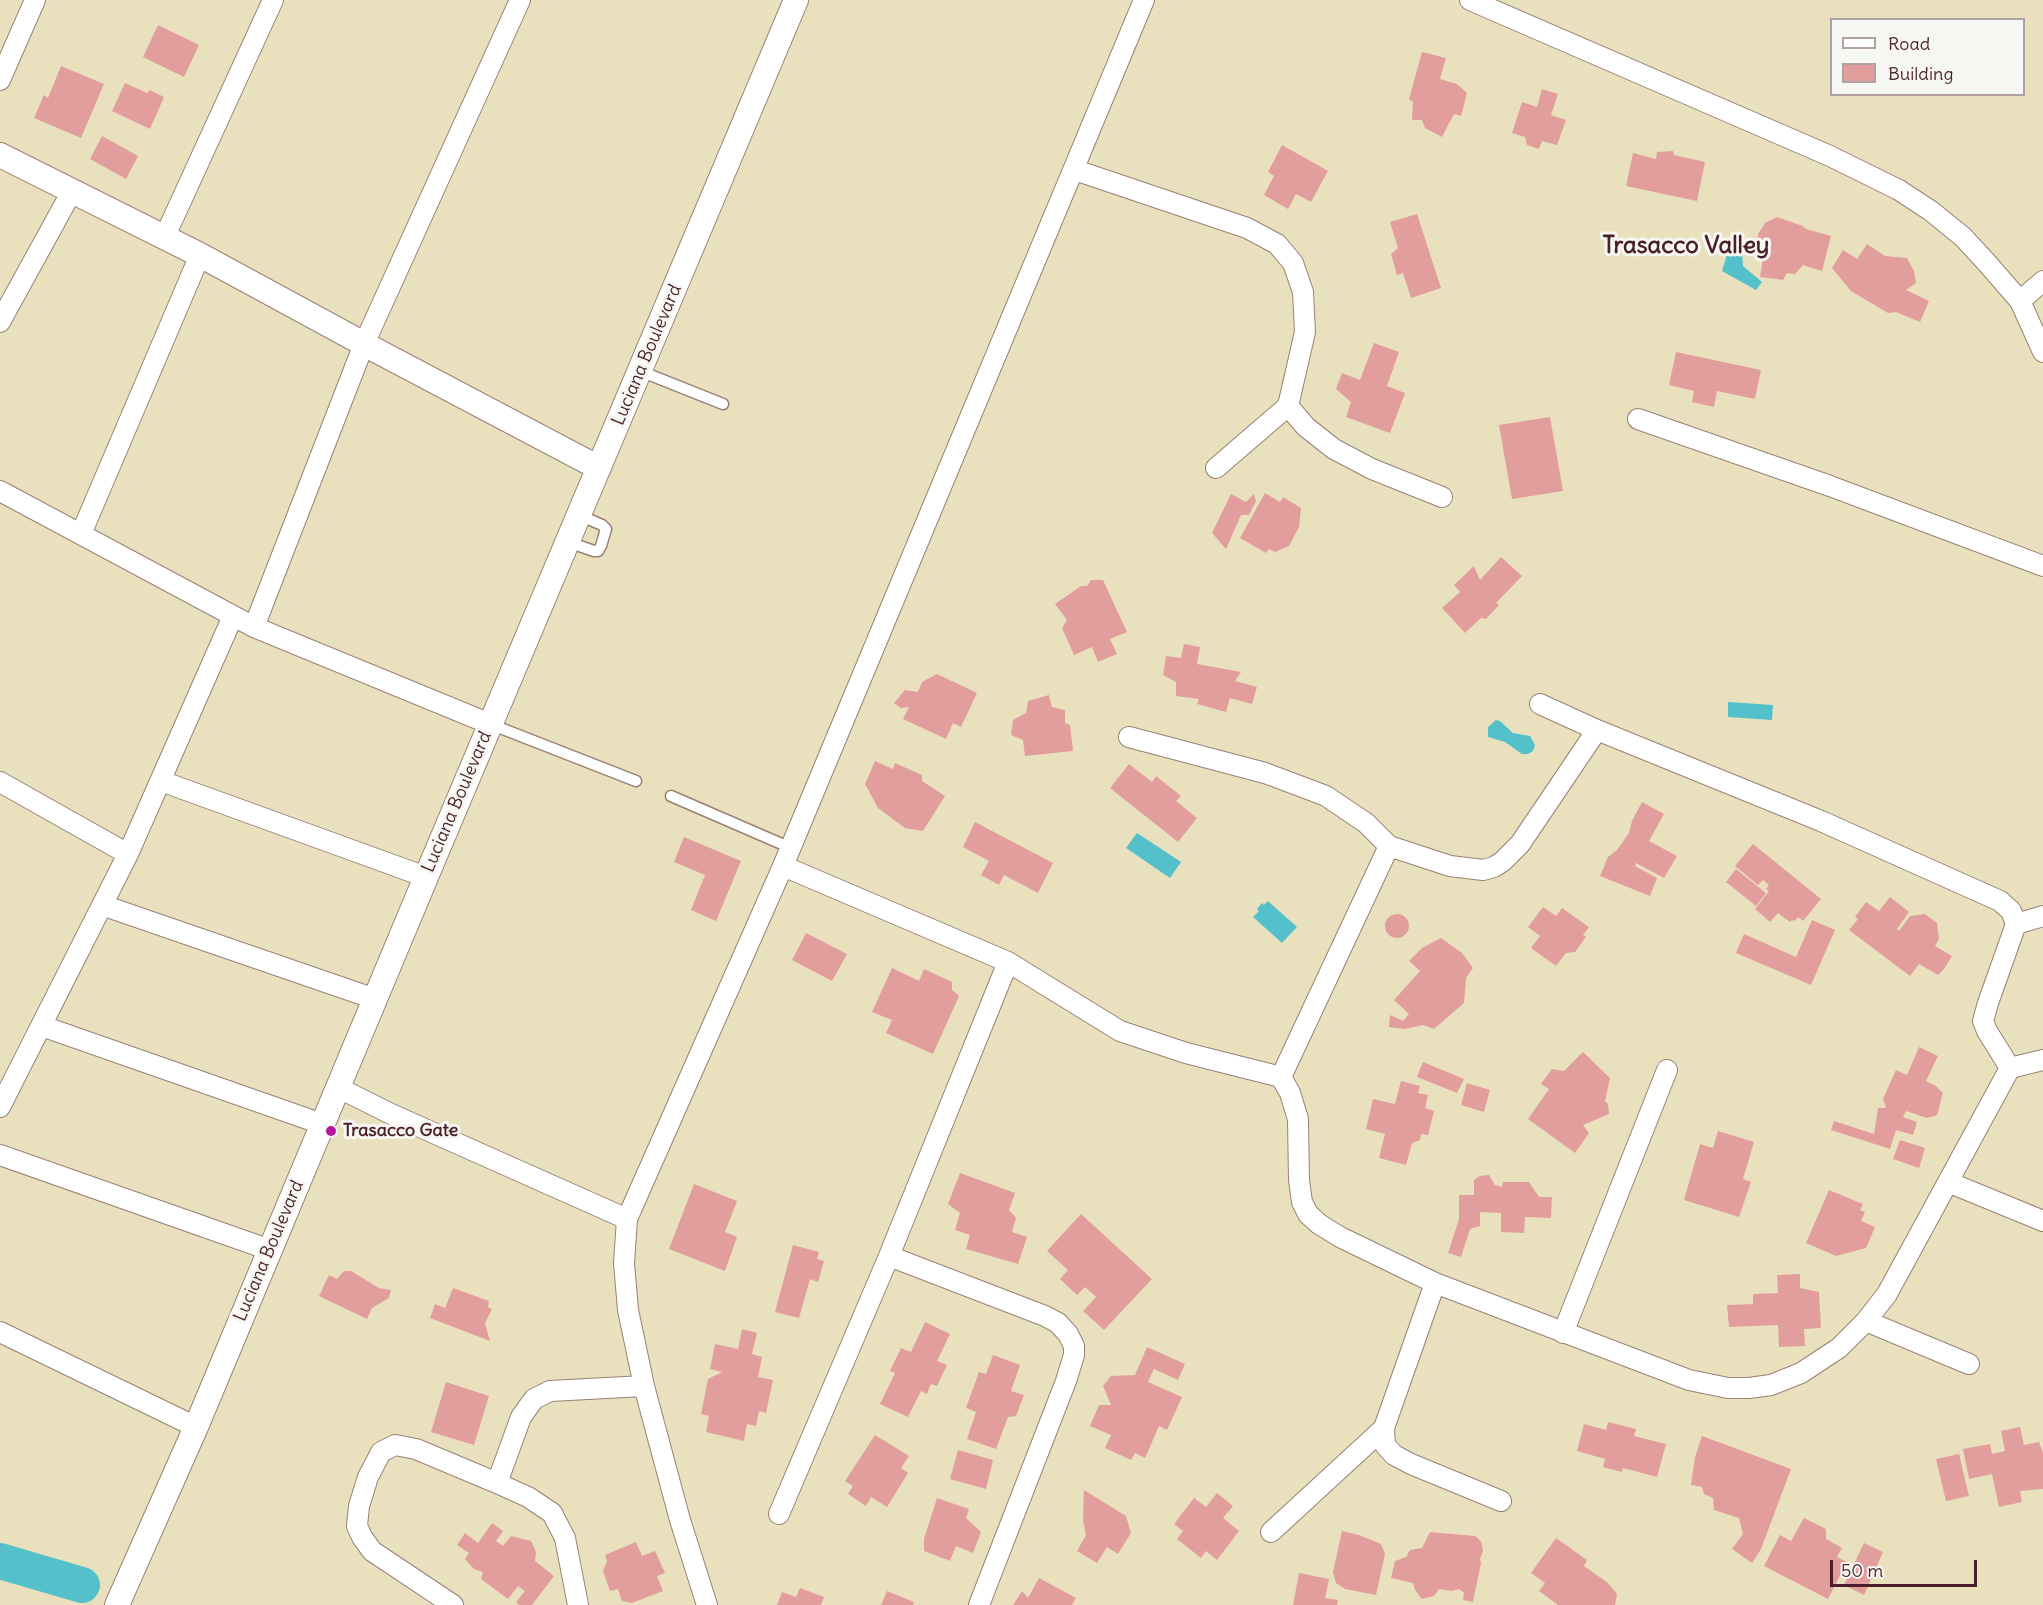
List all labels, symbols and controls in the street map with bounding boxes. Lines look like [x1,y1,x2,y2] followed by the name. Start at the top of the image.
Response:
[1830,18,2025,96] legend
[1888,32,1930,55] text: Road
[1888,62,1953,85] text: Building
[1603,232,1769,260] district label: Trasacco Valley
[608,281,686,429] street label: Luciana Boulevard
[418,728,496,876] street label: Luciana Boulevard
[343,1120,458,1142] place label: Trasacco Gate
[324,1124,338,1138] marker: Trasacco Gate
[230,1177,308,1325] street label: Luciana Boulevard
[1833,1548,1980,1586] scale bar
[1841,1559,1883,1582] text: 50 m

